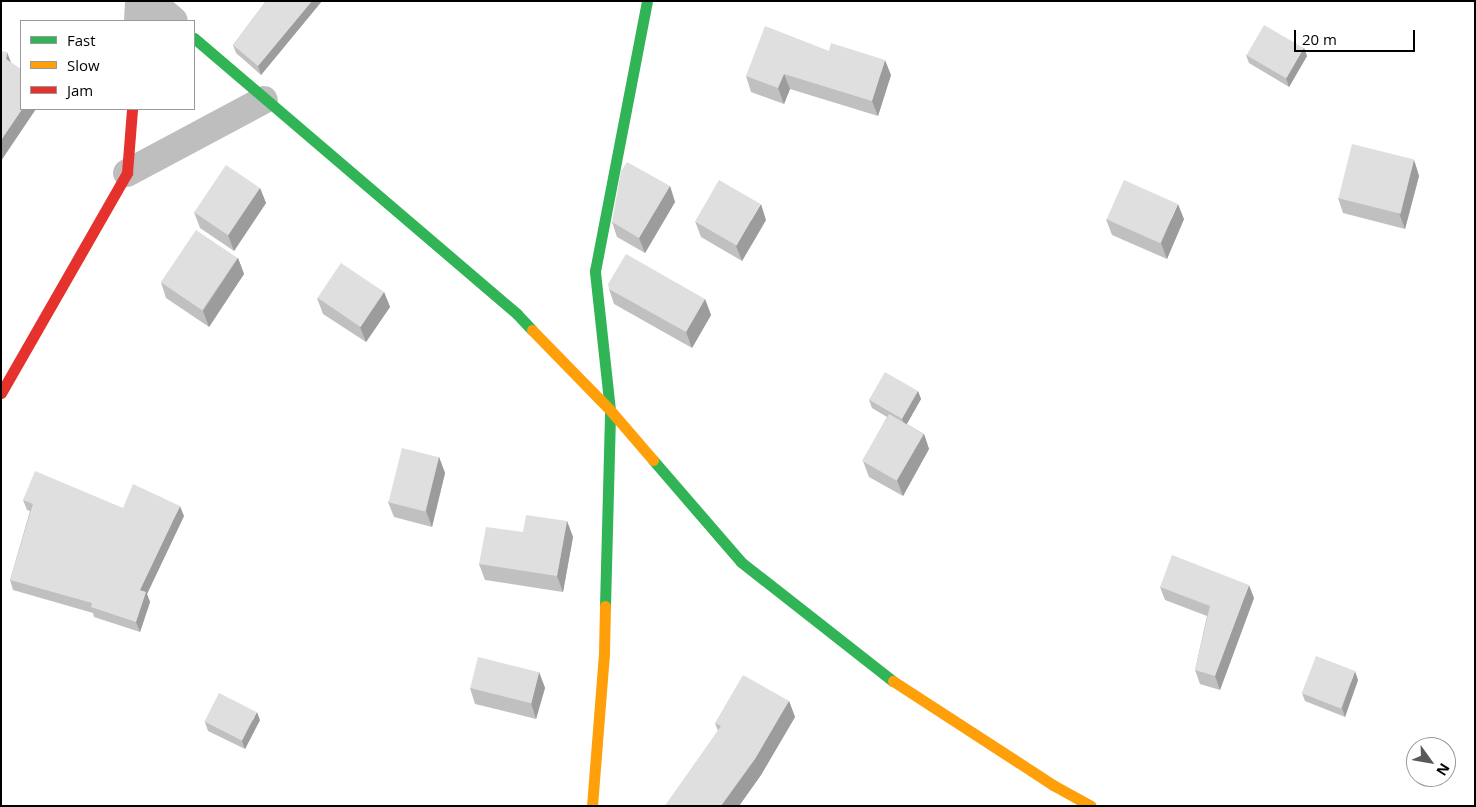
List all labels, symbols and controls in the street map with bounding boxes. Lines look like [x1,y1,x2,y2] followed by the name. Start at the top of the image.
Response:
[20,20,195,110] legend
[1296,20,1417,52] scale bar
[1302,29,1337,49] text: 20 m
[67,30,96,50] text: Fast
[67,55,100,75] text: Slow
[67,80,93,100] text: Jam
[1406,737,1456,787] north arrow
[1432,760,1454,780] text: N

